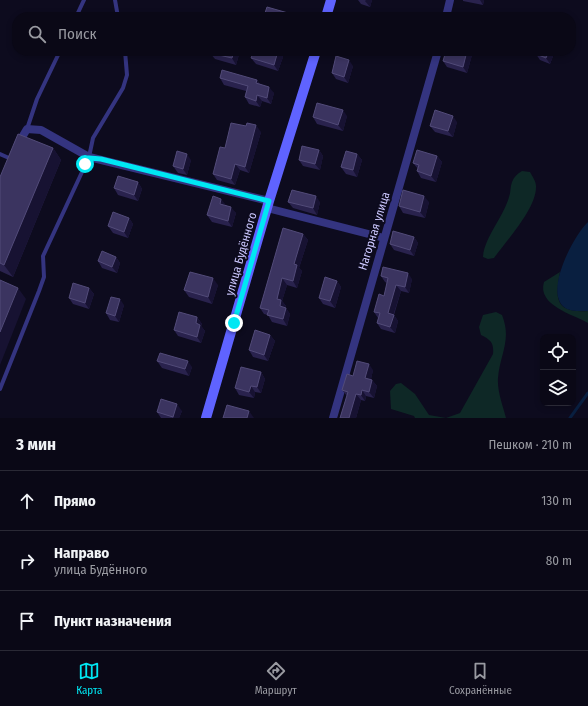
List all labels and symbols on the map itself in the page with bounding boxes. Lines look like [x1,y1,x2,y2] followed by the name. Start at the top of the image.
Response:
[76,155,94,173] route start
[355,190,393,272] street label: Нагорная улица
[222,211,260,297] street label: улица Будённого
[225,314,243,332] route end

